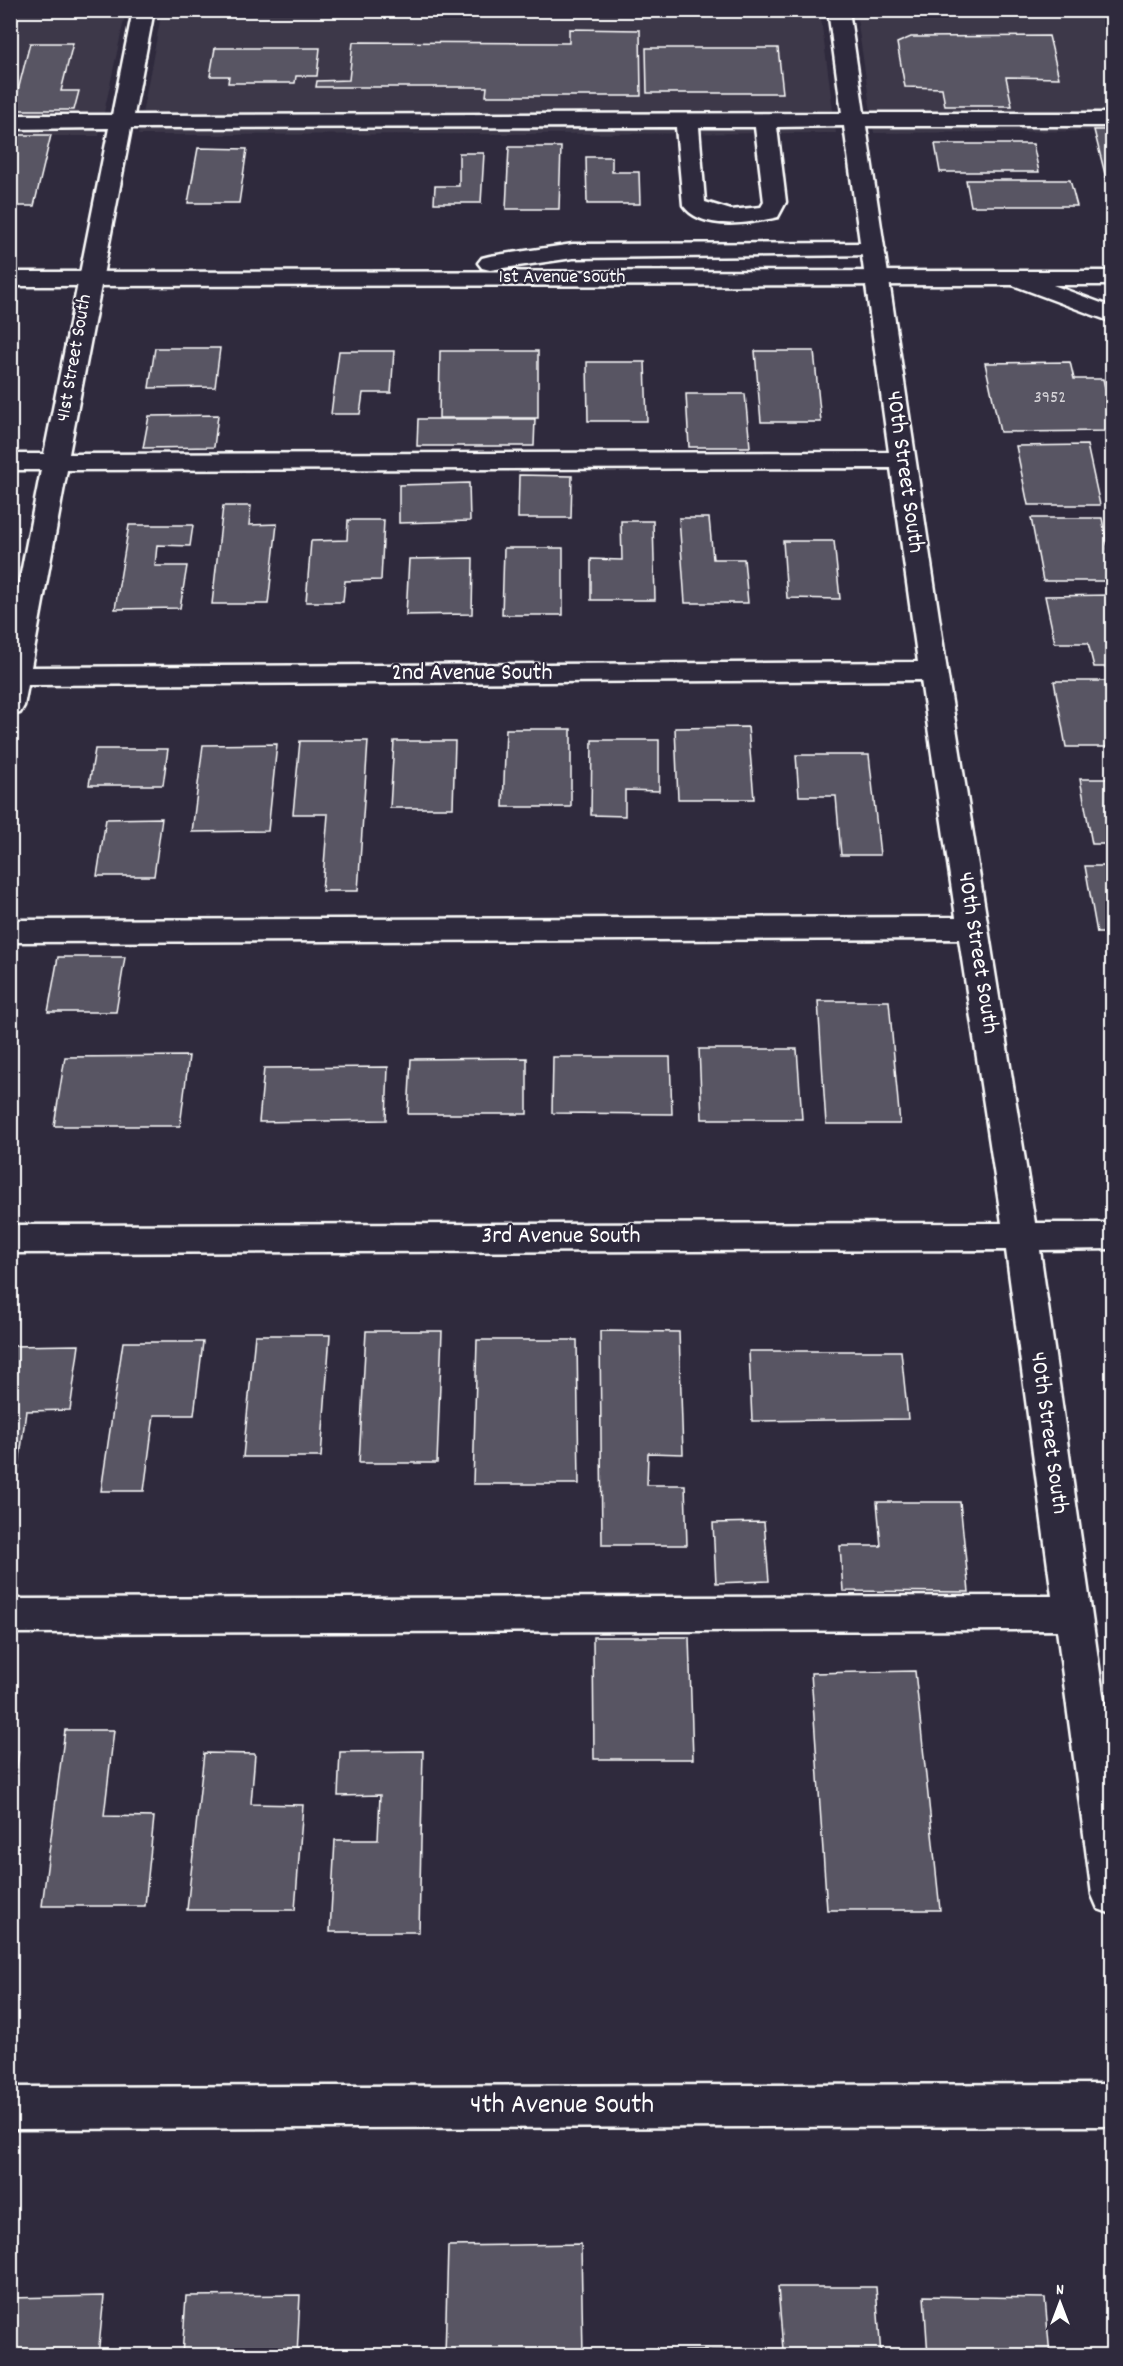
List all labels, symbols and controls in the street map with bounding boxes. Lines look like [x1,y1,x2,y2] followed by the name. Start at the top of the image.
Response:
[499,264,625,292] street label: 1st Avenue South
[50,292,100,424] street label: 41st Street South
[1034,386,1066,411] house number: 3952
[876,389,932,555] street label: 40th Street South
[392,657,552,691] street label: 2nd Avenue South
[947,870,1007,1036] street label: 40th Street South
[482,1220,640,1254] street label: 3rd Avenue South
[1020,1350,1076,1516] street label: 40th Street South
[470,2087,654,2127] street label: 4th Avenue South
[1030,2273,1090,2333] north arrow
[1056,2279,1064,2302] text: N

